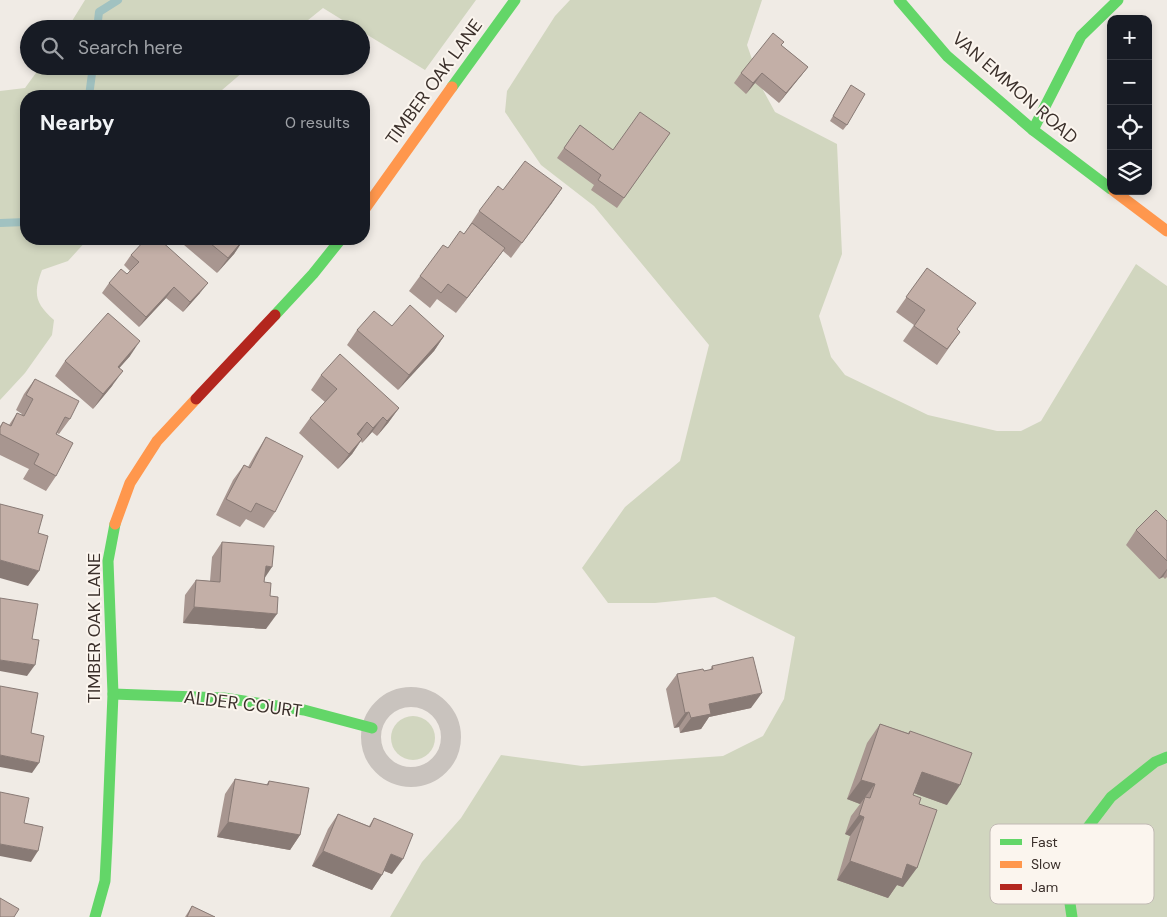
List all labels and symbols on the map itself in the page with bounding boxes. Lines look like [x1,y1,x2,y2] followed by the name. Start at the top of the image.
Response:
[380,14,488,150] street label: TIMBER OAK LANE
[947,27,1083,149] street label: VAN EMMON ROAD
[82,553,106,703] street label: TIMBER OAK LANE
[183,685,303,723] street label: ALDER COURT
[990,824,1154,904] legend
[1031,833,1058,851] text: Fast
[1031,855,1061,873] text: Slow
[1031,878,1058,896] text: Jam

